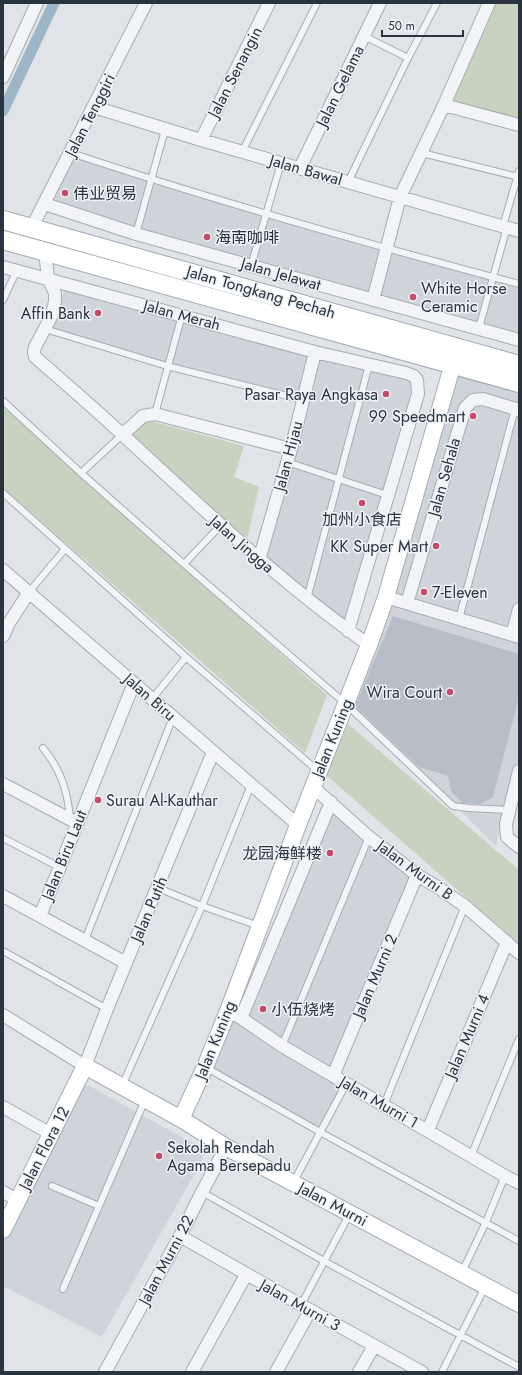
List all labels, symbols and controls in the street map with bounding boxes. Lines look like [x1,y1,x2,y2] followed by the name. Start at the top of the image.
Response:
[382,12,463,38] scale bar
[388,17,415,35] text: 50 m
[201,23,268,123] street label: Jalan Senangin
[309,41,370,133] street label: Jalan Gelama
[58,69,121,162] street label: Jalan Tenggiri
[265,148,345,191] street label: Jalan Bawal
[73,182,137,205] place label: 伟业贸易
[60,188,70,198] marker: 伟业贸易
[215,226,279,249] place label: 海南咖啡
[202,232,212,242] marker: 海南咖啡
[237,251,324,296] street label: Jalan Jelawat
[182,259,338,324] street label: Jalan Tongkang Pechah
[421,277,507,318] place label: White Horse Ceramic
[408,292,418,302] marker: White Horse Ceramic
[139,293,223,336] street label: Jalan Merah
[21,302,91,325] place label: Affin Bank
[93,308,103,318] marker: Affin Bank
[245,383,378,406] place label: Pasar Raya Angkasa
[381,389,391,399] marker: Pasar Raya Angkasa
[369,405,465,428] place label: 99 Speedmart
[468,411,478,421] marker: 99 Speedmart
[267,418,308,496] street label: Jalan Hijau
[421,435,466,521] street label: Jalan Sehala
[357,498,367,508] marker: 加州小食店
[203,508,279,578] street label: Jalan Jingga
[322,508,402,531] place label: 加州小食店
[330,535,428,558] place label: KK Super Mart
[431,541,441,551] marker: KK Super Mart
[432,581,488,604] place label: 7-Eleven
[419,587,429,597] marker: 7-Eleven
[117,666,181,726] street label: Jalan Biru
[367,681,442,704] place label: Wira Court
[445,687,455,697] marker: Wira Court
[305,695,358,783] street label: Jalan Kuning
[106,789,218,812] place label: Surau Al-Kauthar
[93,795,103,805] marker: Surau Al-Kauthar
[35,806,93,905] street label: Jalan Biru Laut
[371,833,458,906] street label: Jalan Murni B
[242,842,322,865] place label: 龙园海鲜楼
[325,848,335,858] marker: 龙园海鲜楼
[124,873,173,947] street label: Jalan Putih
[346,930,403,1023] street label: Jalan Murni 2
[438,990,495,1084] street label: Jalan Murni 4
[188,997,241,1085] street label: Jalan Kuning
[271,998,335,1021] place label: 小伍烧烤
[258,1004,268,1014] marker: 小伍烧烤
[334,1069,423,1134] street label: Jalan Murni 1
[12,1102,75,1195] street label: Jalan Flora 12
[167,1136,291,1177] place label: Sekolah Rendah Agama Bersepadu
[154,1151,164,1161] marker: Sekolah Rendah Agama Bersepadu
[292,1175,372,1232] street label: Jalan Murni
[132,1211,199,1311] street label: Jalan Murni 22
[254,1272,345,1337] street label: Jalan Murni 3

